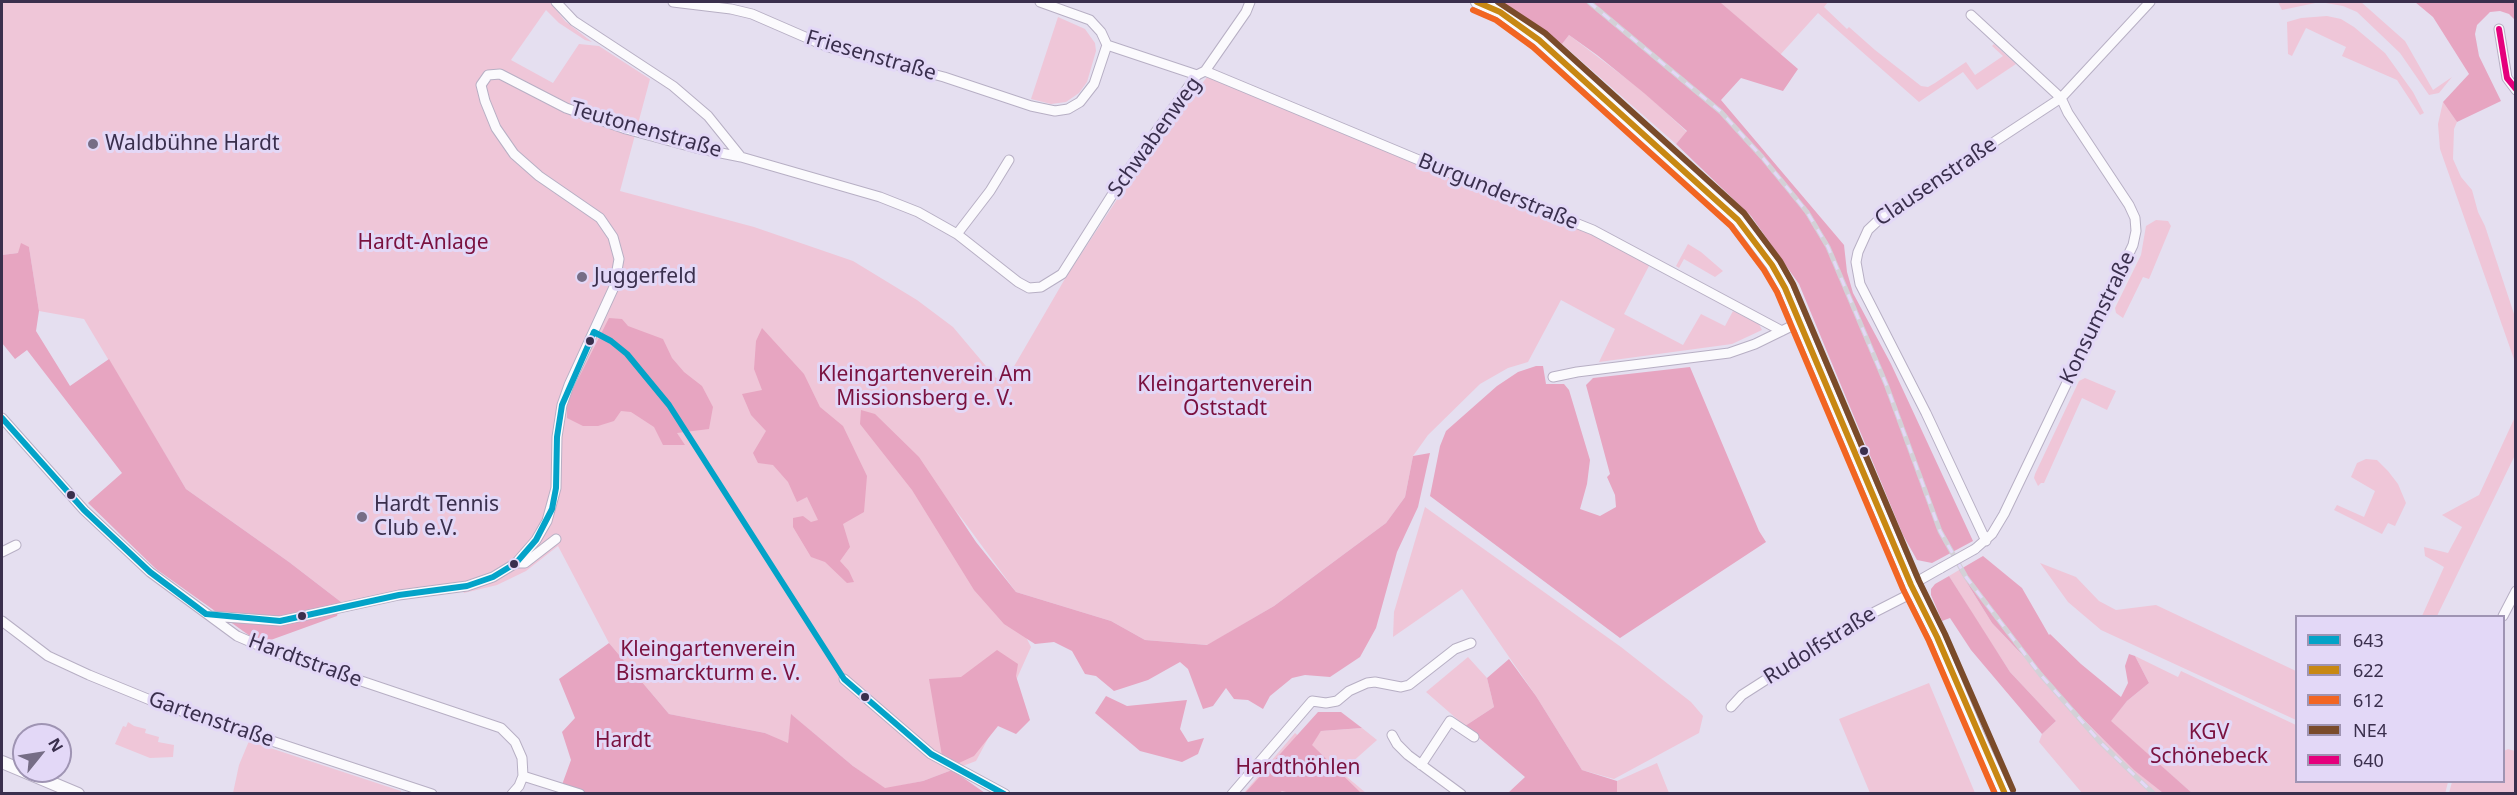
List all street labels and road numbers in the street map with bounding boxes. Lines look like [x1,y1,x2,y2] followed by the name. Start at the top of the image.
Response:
[803,25,939,87] street label: Friesenstraße
[1103,72,1207,202] street label: Schwabenweg
[568,96,724,164] street label: Teutonenstraße
[1870,132,2002,232] street label: Clausenstraße
[1414,148,1582,236] street label: Burgunderstraße
[2055,248,2141,388] street label: Konsumstraße
[1759,602,1881,690] street label: Rudolfstraße
[245,629,365,693] street label: Hardtstraße
[145,687,277,753] street label: Gartenstraße

